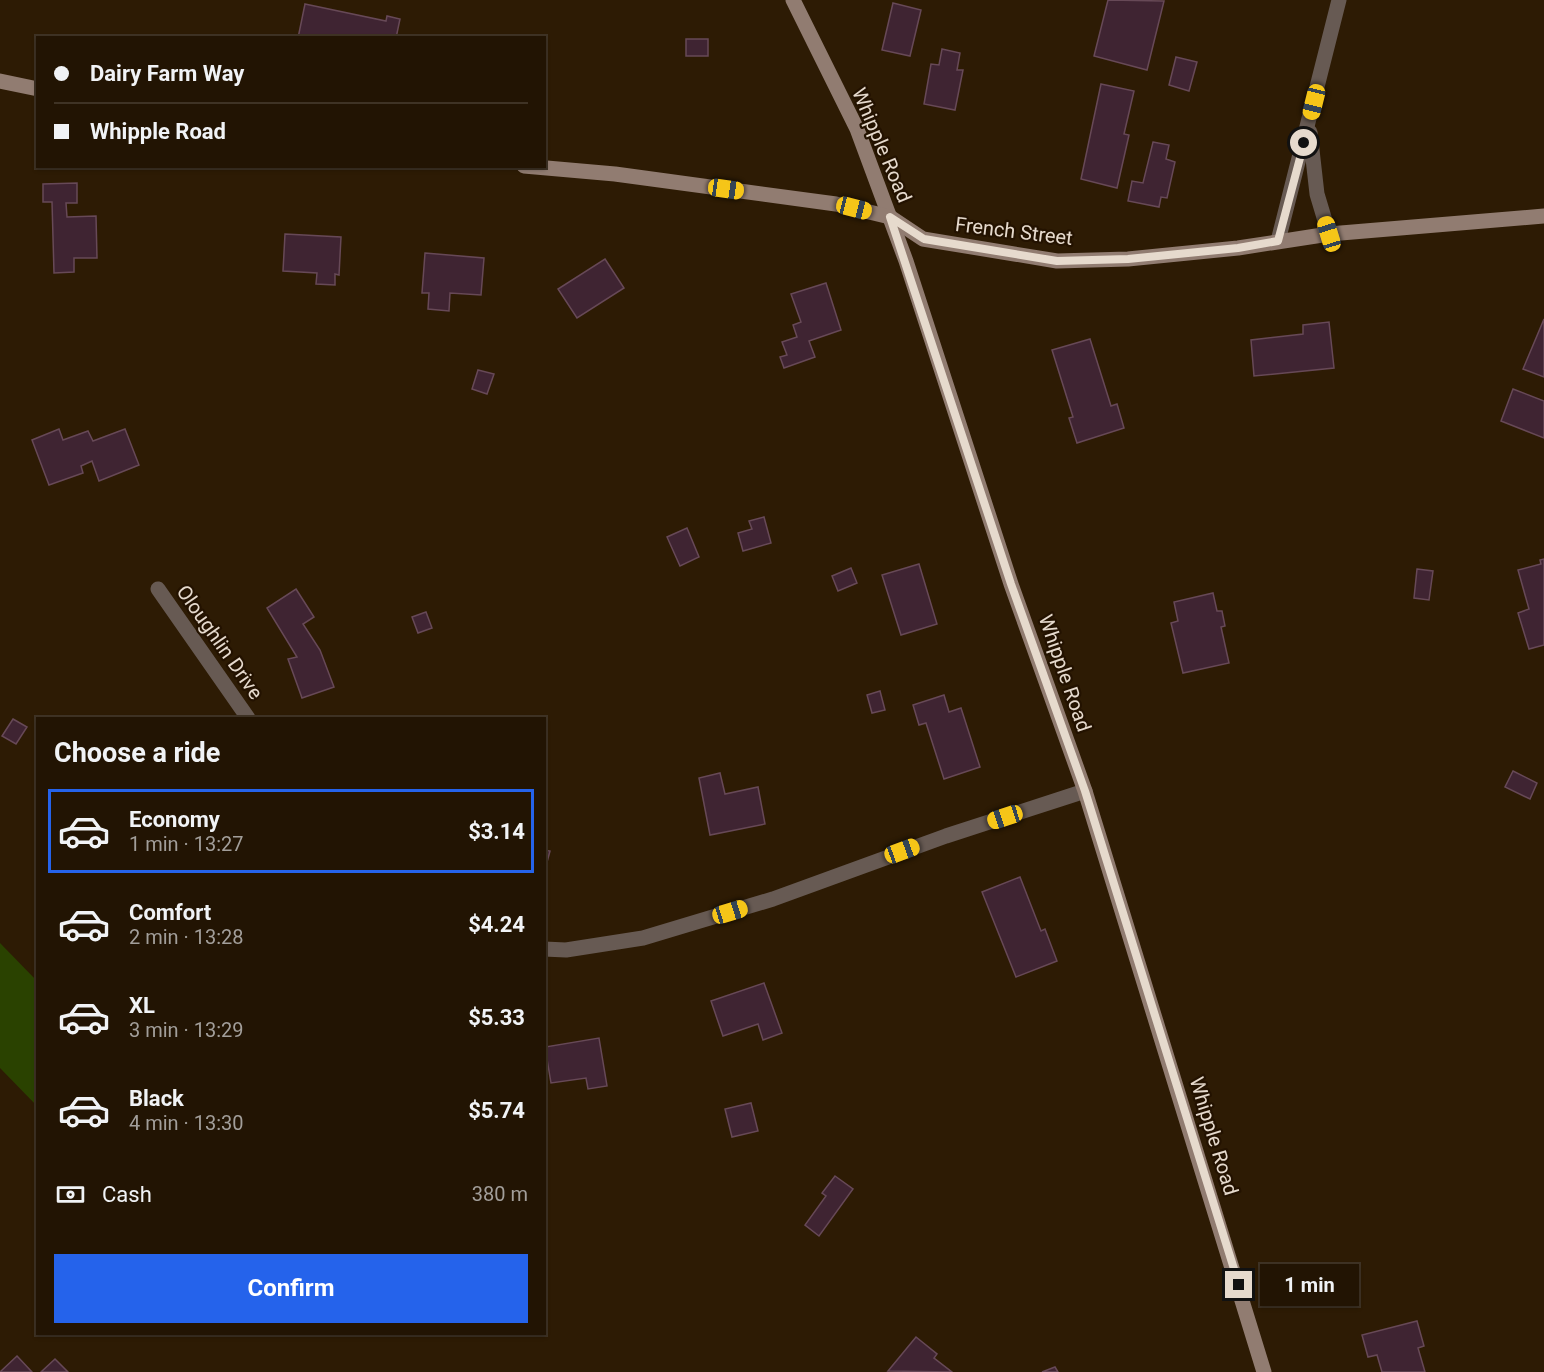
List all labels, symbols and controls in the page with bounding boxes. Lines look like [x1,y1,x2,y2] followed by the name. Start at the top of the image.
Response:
[90,61,244,86] text: Dairy Farm Way
[1301,82,1327,122] car
[847,84,917,206] street label: Whipple Road
[90,119,226,144] text: Whipple Road
[1290,129,1317,156] route start
[707,178,745,200] car
[834,195,874,221] car
[954,212,1074,250] street label: French Street
[1315,214,1343,254] car
[172,580,268,704] street label: Oloughlin Drive
[1034,611,1096,735] street label: Whipple Road
[54,737,220,769] text: Choose a ride
[985,803,1025,831] car
[57,804,111,858] icon: car
[129,807,220,832] text: Economy
[468,819,525,844] text: $3.14
[129,832,244,856] text: 1 min · 13:27
[882,836,922,866] car
[57,897,111,951] icon: car
[710,898,750,926] car
[129,900,211,925] text: Comfort
[468,912,525,937] text: $4.24
[129,925,244,949] text: 2 min · 13:28
[57,990,111,1044] icon: car
[129,993,155,1018] text: XL
[468,1005,525,1030] text: $5.33
[129,1018,244,1042] text: 3 min · 13:29
[1185,1074,1243,1198] street label: Whipple Road
[57,1083,111,1137] icon: car
[129,1086,184,1111] text: Black
[468,1098,525,1123] text: $5.74
[129,1111,244,1135] text: 4 min · 13:30
[54,1178,87,1211] icon: cash
[102,1182,152,1207] text: Cash
[472,1182,528,1206] text: 380 m
[54,1254,528,1323] button: Confirm
[1260,1264,1359,1306] callout: 1 min
[1225,1271,1252,1298] route end
[1284,1273,1335,1297] text: 1 min

